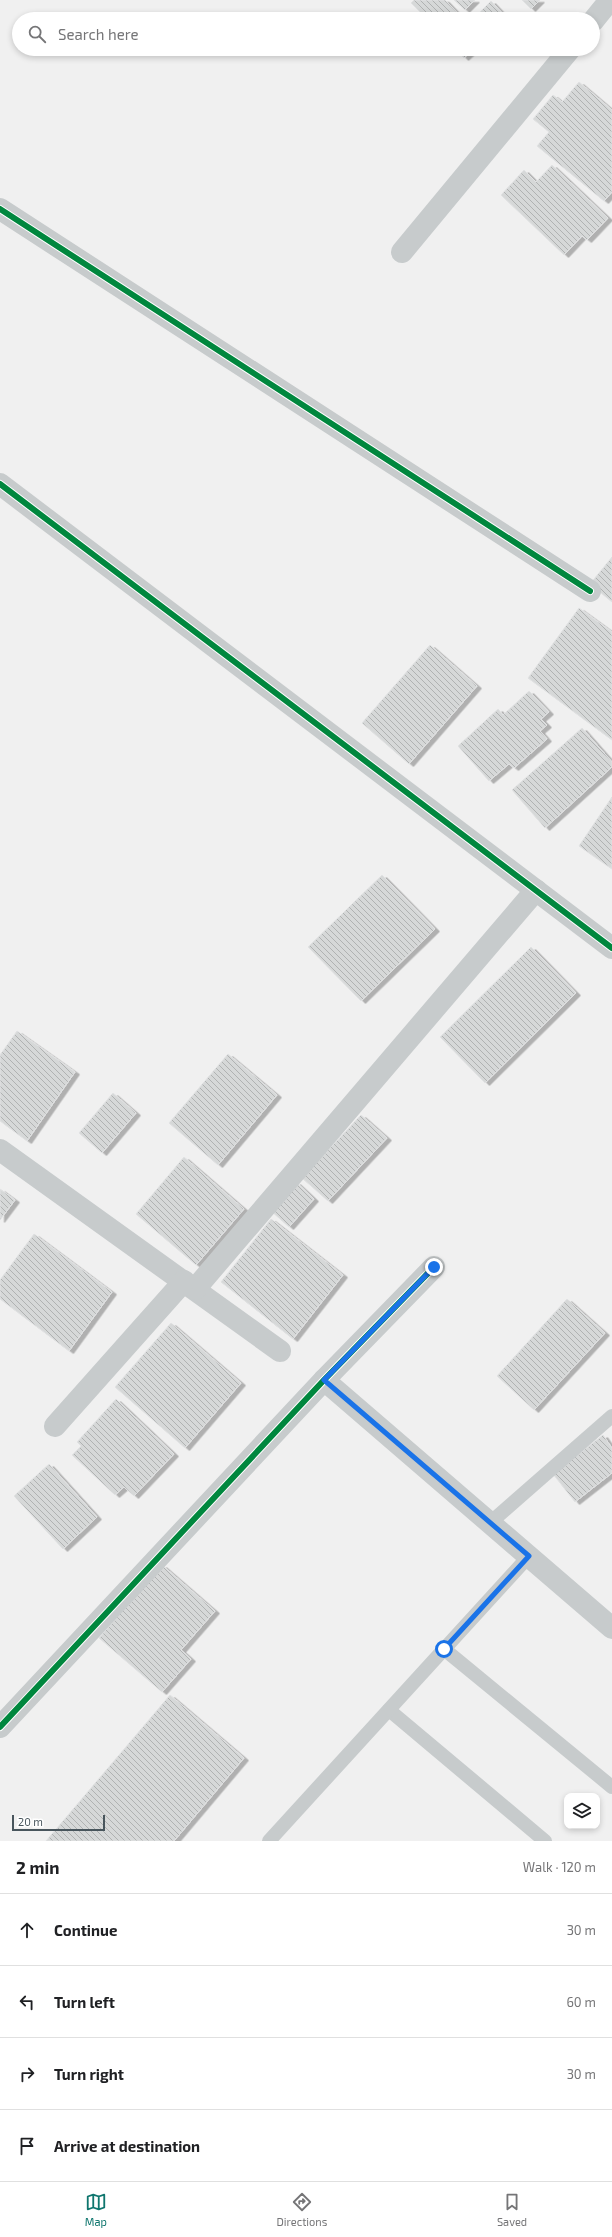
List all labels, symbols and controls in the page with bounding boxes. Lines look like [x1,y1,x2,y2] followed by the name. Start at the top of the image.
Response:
[12,12,600,56] search box
[26,23,48,45] icon: search
[58,25,139,43] text: Search here
[425,1258,443,1276] route end
[435,1640,453,1658] route start
[564,1793,600,1829] map controls
[564,1793,600,1829] button: layers
[12,1813,105,1832] scale bar
[18,1815,43,1828] text: 20 m
[16,1857,59,1877] text: 2 min
[523,1859,596,1875] text: Walk · 120 m
[16,1919,38,1941] icon: ahead
[54,1921,117,1939] text: Continue
[567,1922,596,1938] text: 30 m
[16,1991,38,2013] icon: left
[54,1993,115,2011] text: Turn left
[566,1994,596,2010] text: 60 m
[16,2063,38,2085] icon: right
[54,2065,124,2083] text: Turn right
[567,2066,596,2082] text: 30 m
[16,2135,38,2157] icon: arrive
[54,2137,200,2155] text: Arrive at destination
[85,2191,107,2228] tab: Map
[277,2191,327,2228] tab: Directions
[497,2191,527,2228] tab: Saved

